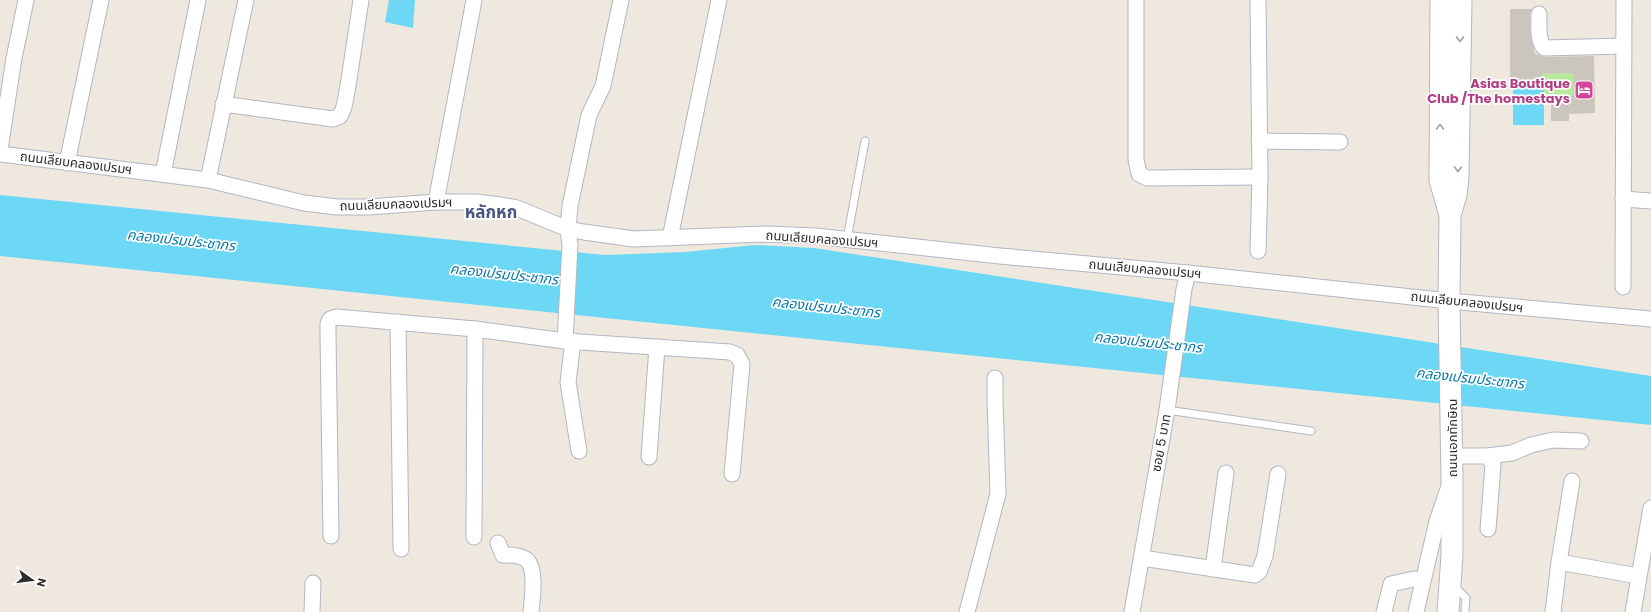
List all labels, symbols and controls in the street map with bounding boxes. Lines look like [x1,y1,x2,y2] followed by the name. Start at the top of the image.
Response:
[1456,36,1464,42] one-way arrow
[1427,74,1570,108] place label: Asias Boutique Club /The homestays
[1573,79,1595,101] hotel icon: Asias Boutique Club /The homestays
[1436,124,1445,130] one-way arrow
[19,147,133,179] street label: ถนนเลียบคลองเปรมฯ
[1454,166,1462,172] one-way arrow
[339,193,453,215] street label: ถนนเลียบคลองเปรมฯ
[465,200,517,224] district label: หลักหก
[126,224,237,256] water label: คลองเปรมประชากร
[765,226,879,252] street label: ถนนเลียบคลองเปรมฯ
[1088,255,1202,283] street label: ถนนเลียบคลองเปรมฯ
[449,258,560,290] water label: คลองเปรมประชากร
[1410,287,1524,317] street label: ถนนเลียบคลองเปรมฯ
[771,291,882,323] water label: คลองเปรมประชากร
[1093,326,1204,358] water label: คลองเปรมประชากร
[1415,362,1526,394] water label: คลองเปรมประชากร
[1443,399,1462,477] street label: ถนนเอกทักษิณ
[1147,413,1175,473] street label: ซอย 5 บาท
[12,560,52,600] north arrow
[33,576,50,588] text: N

